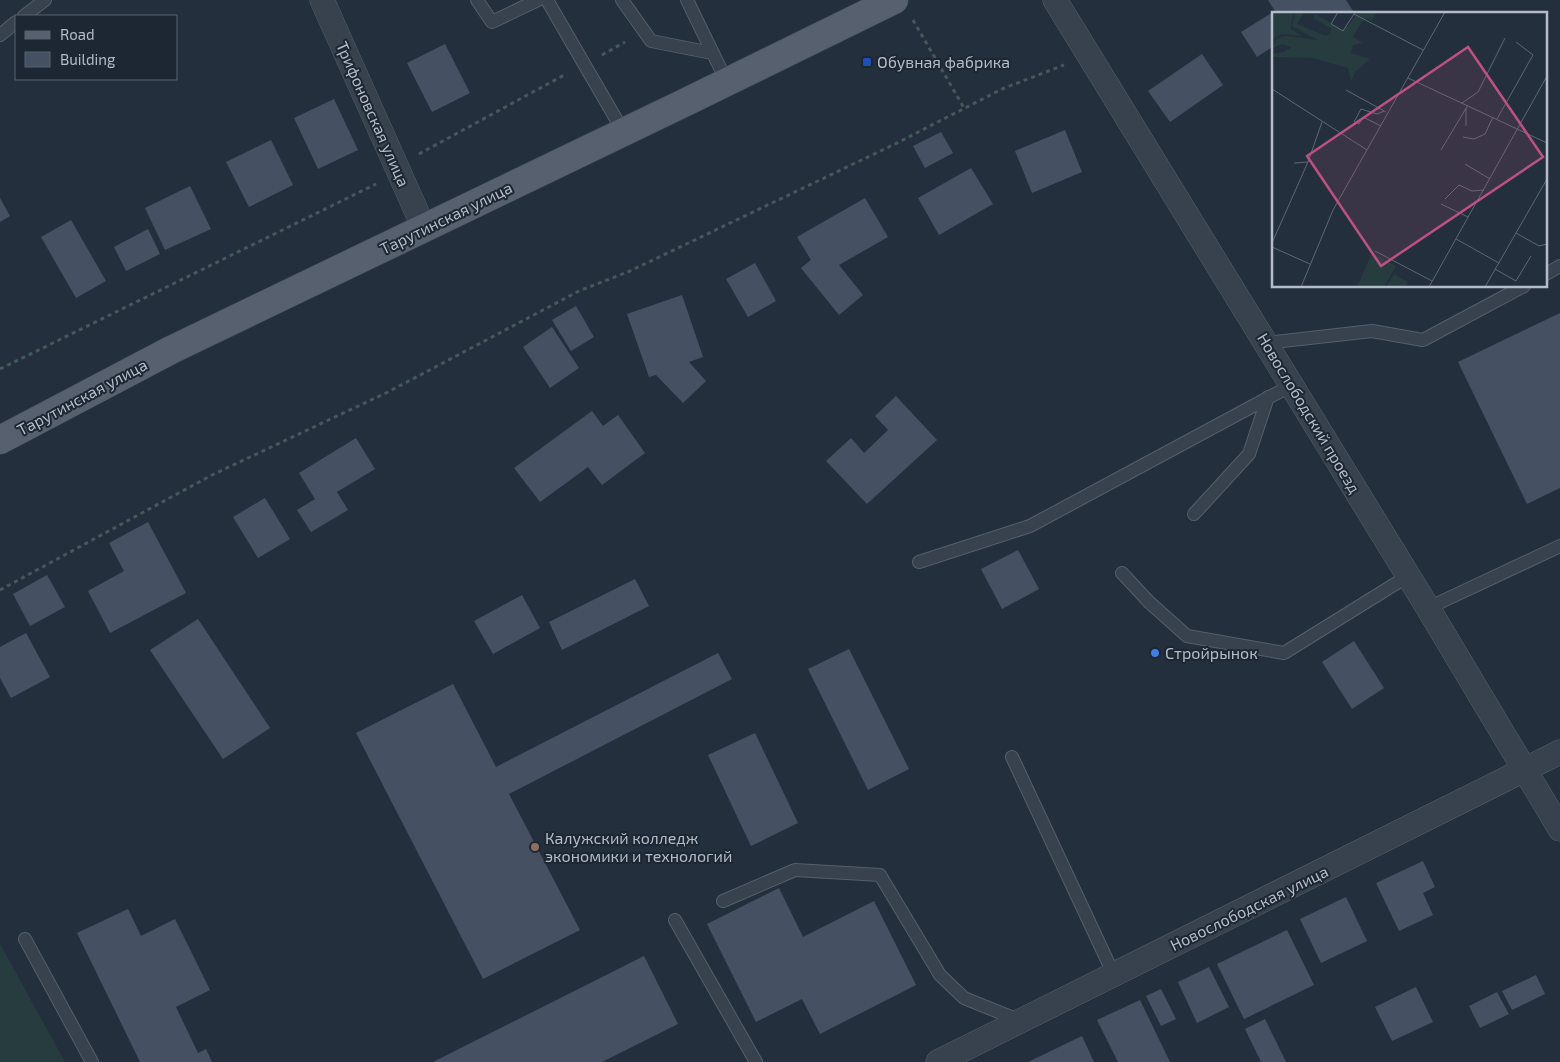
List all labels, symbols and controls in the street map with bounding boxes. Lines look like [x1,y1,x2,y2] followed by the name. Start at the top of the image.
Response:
[1272,12,1548,288] inset map
[15,15,178,80] legend
[60,25,95,43] text: Road
[332,38,414,190] street label: Трифоновская улица
[60,50,116,68] text: Building
[877,52,1010,72] place label: Обувная фабрика
[861,56,873,68] marker: Обувная фабрика
[377,177,515,259] street label: Тарутинская улица
[1254,329,1365,496] street label: Новослободский проезд
[13,354,151,440] street label: Тарутинская улица
[1165,643,1258,662] place label: Стройрынок
[1149,647,1161,659] marker: Стройрынок
[545,828,732,865] place label: Калужский колледж экономики и технологий
[529,841,541,853] marker: Калужский колледж экономики и технологий
[1167,861,1331,955] street label: Новослободская улица

